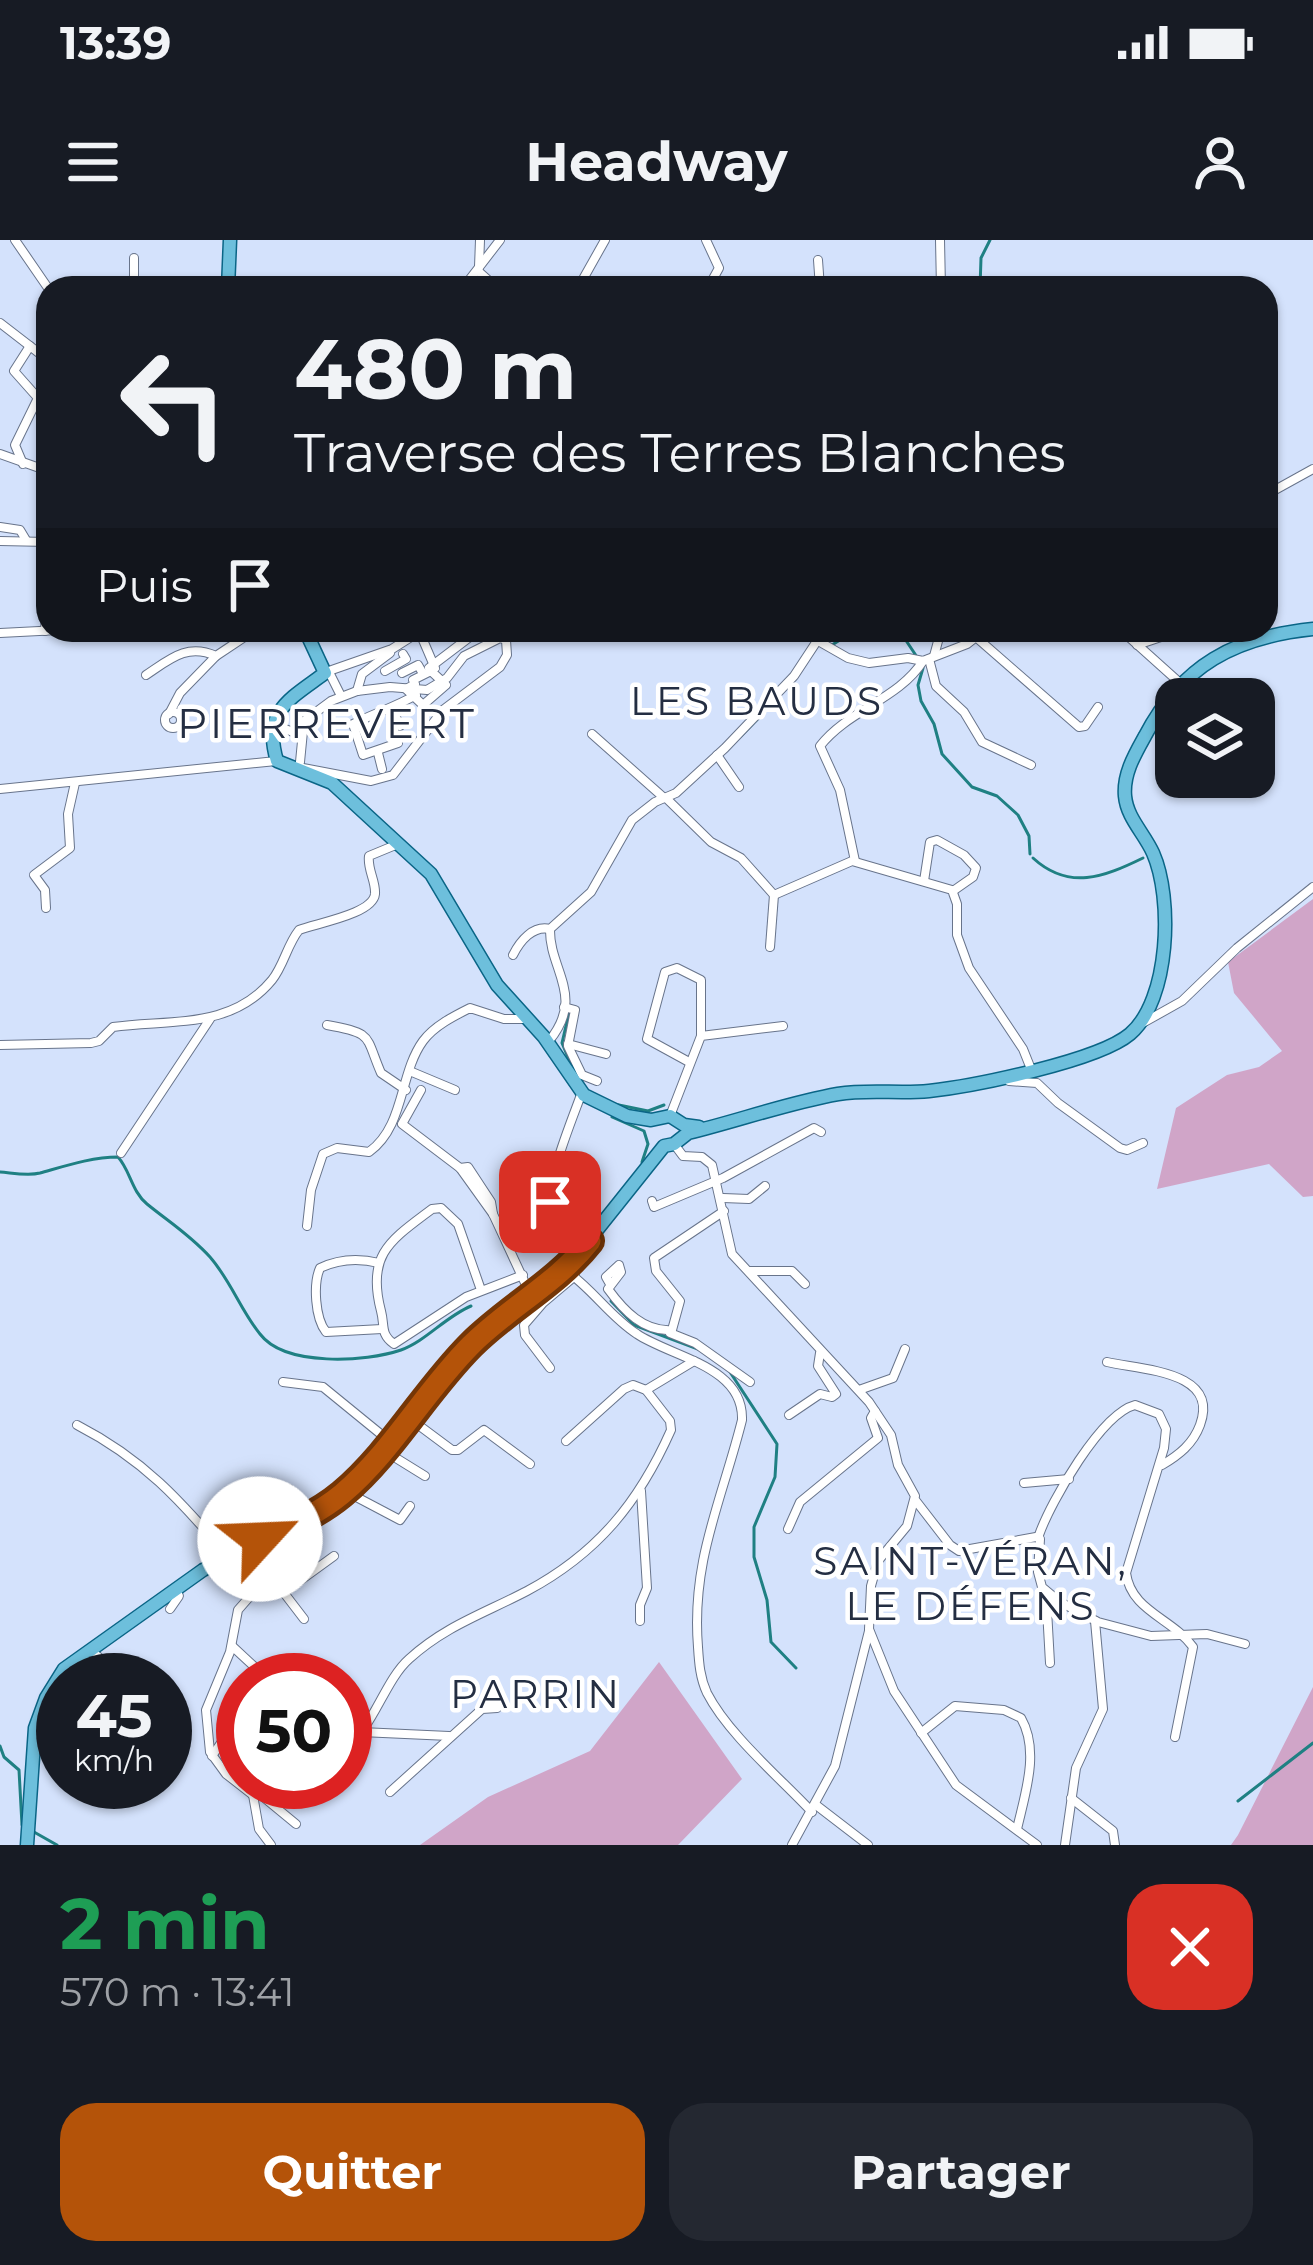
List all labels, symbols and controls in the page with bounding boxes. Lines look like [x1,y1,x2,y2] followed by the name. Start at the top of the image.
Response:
[60,15,171,70] text: 13:39
[60,129,126,195] icon: menu
[525,129,788,195] text: Headway
[1187,129,1253,195] icon: person
[294,318,577,420] text: 480 m
[96,324,252,480] icon: left
[294,420,1066,486] text: Traverse des Terres Blanches
[217,552,283,618] icon: arrive
[96,558,193,613] text: Puis
[630,677,884,725] district label: LES BAUDS
[1155,678,1275,798] map controls
[1155,678,1275,798] button: layers
[177,697,477,749] district label: PIERREVERT
[499,1151,601,1253] pin
[517,1169,583,1235] icon: arrive
[197,1476,323,1602] position arrow
[813,1537,1129,1630] district label: SAINT-VÉRAN, LE DÉFENS
[216,1653,372,1809] speed limit sign: 50
[450,1670,622,1718] district label: PARRIN
[75,1679,153,1752] text: 45
[74,1742,154,1779] text: km/h
[60,1879,270,1967] text: 2 min
[1127,1884,1253,2010] button: close
[60,1968,295,2016] text: 570 m · 13:41
[60,2103,645,2241] button: Quitter
[669,2103,1253,2241] button: Partager

